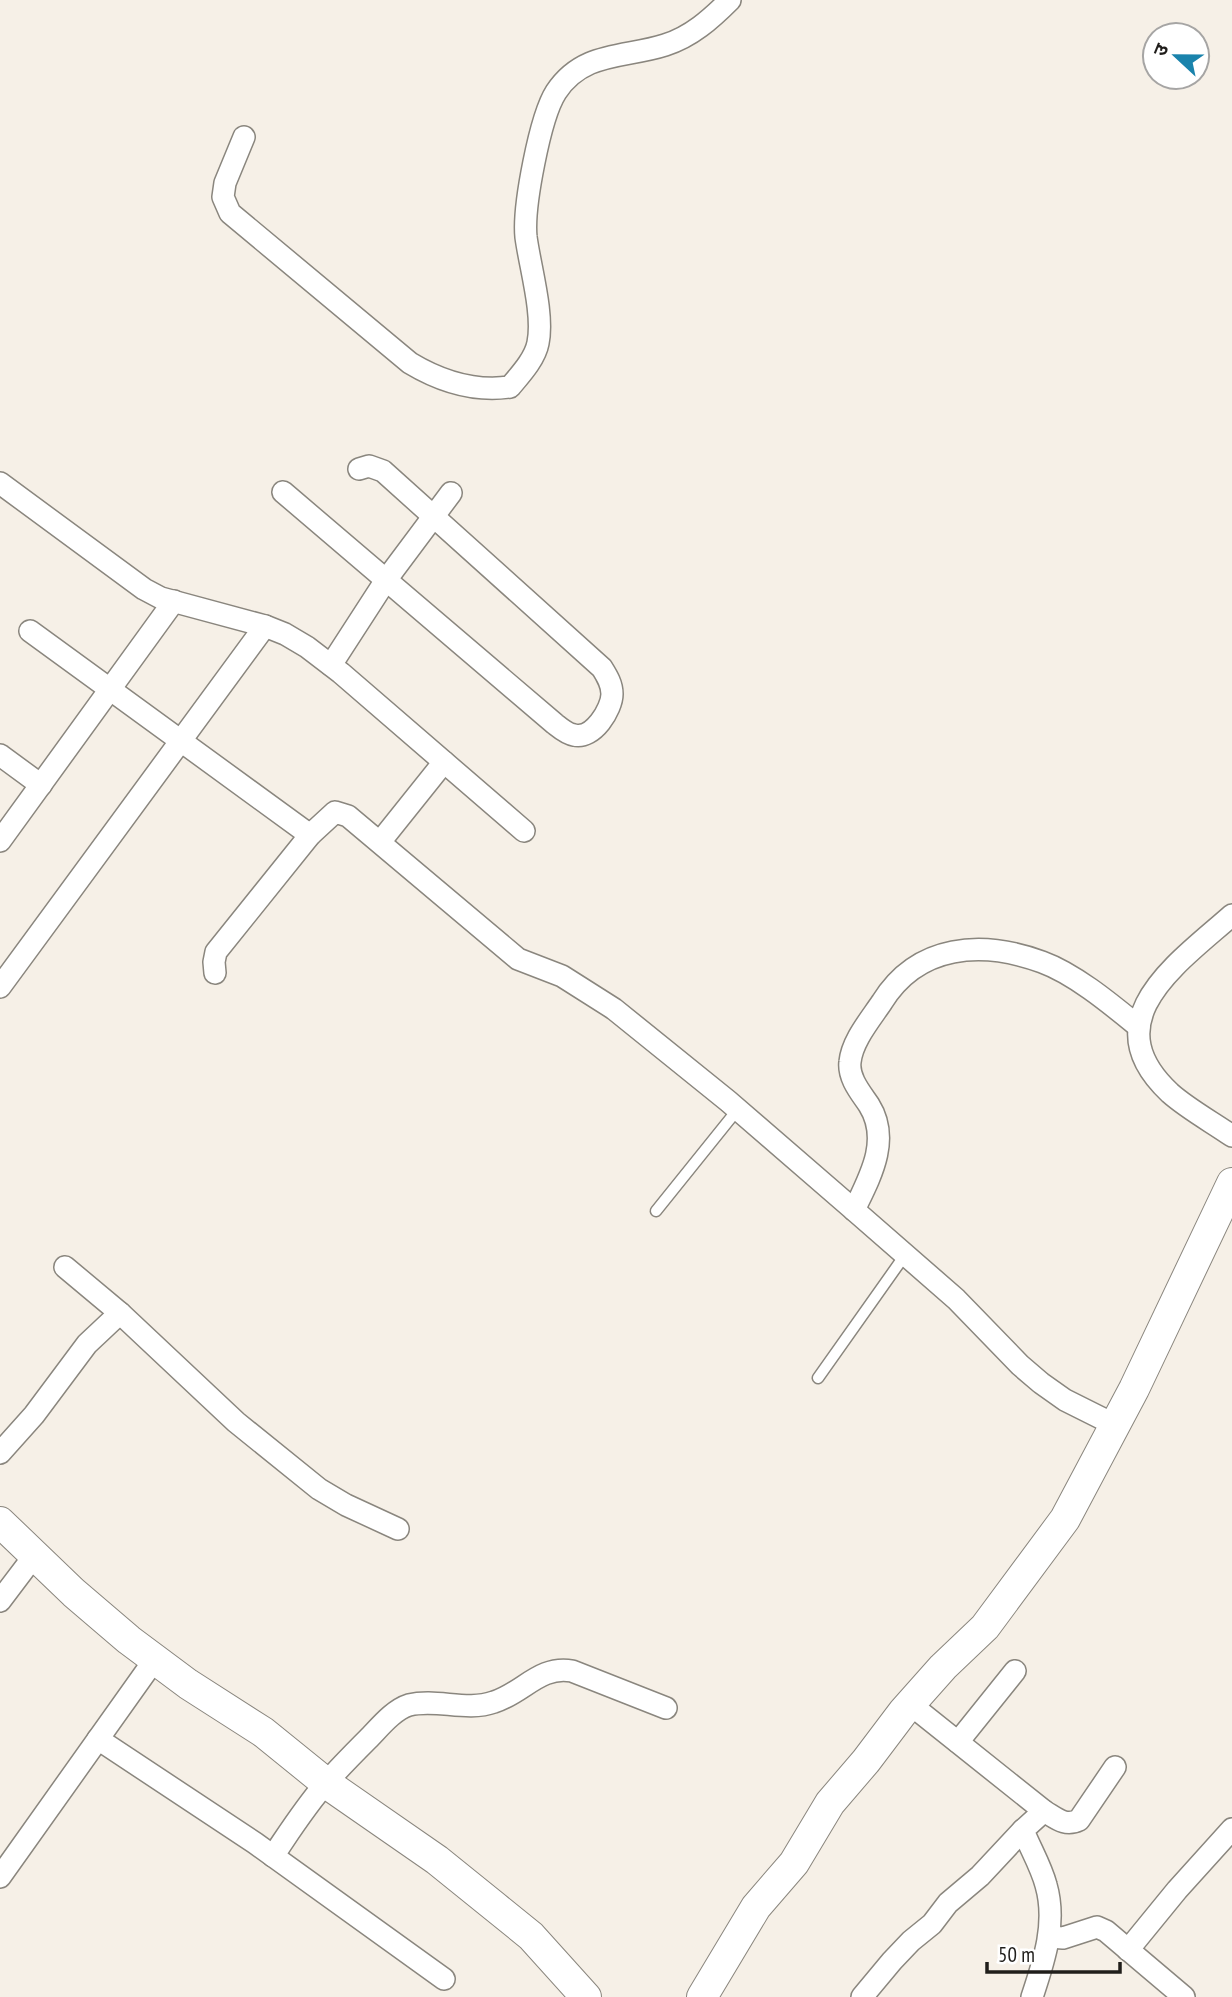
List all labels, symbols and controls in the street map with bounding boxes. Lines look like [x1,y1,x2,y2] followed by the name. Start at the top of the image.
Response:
[1141,21,1211,91] north arrow
[1147,39,1174,59] text: उ
[987,1930,1120,1974] scale bar
[998,1941,1035,1968] text: 50 m

